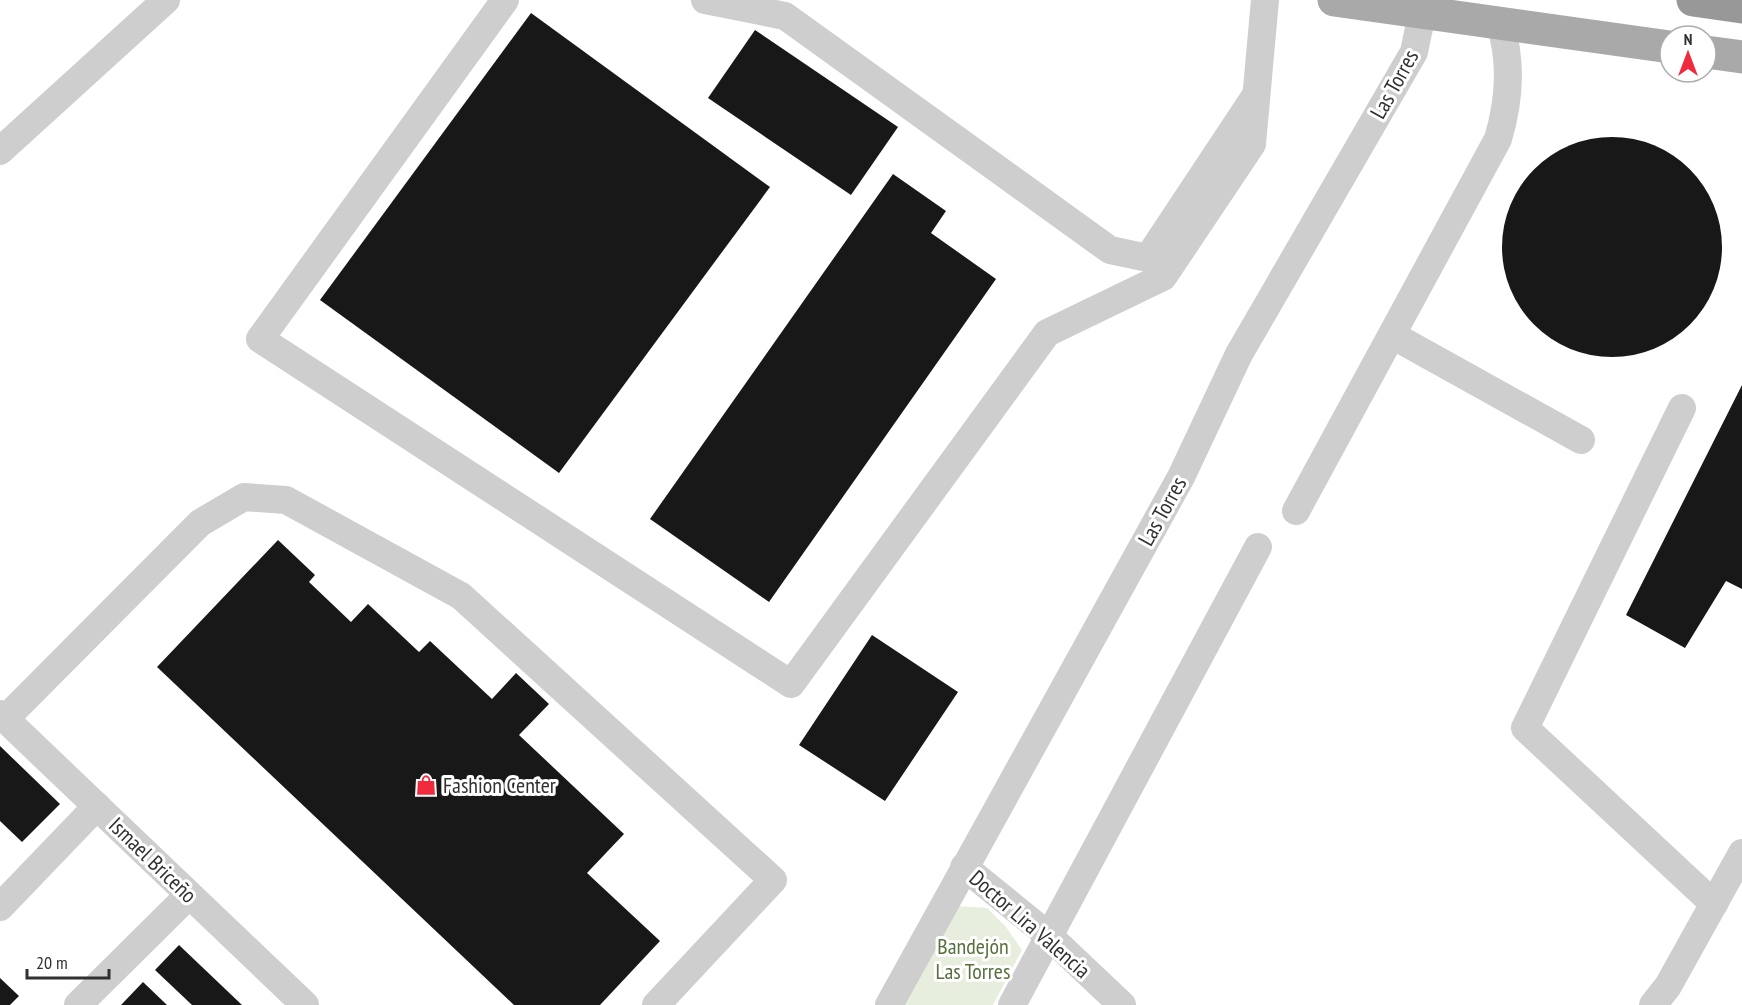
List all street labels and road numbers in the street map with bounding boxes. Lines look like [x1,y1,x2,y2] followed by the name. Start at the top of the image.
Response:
[1364,44,1424,124] street label: Las Torres
[1132,471,1192,551] street label: Las Torres
[103,811,203,909] street label: Ismael Briceño
[964,864,1096,984] street label: Doctor Lira Valencia

